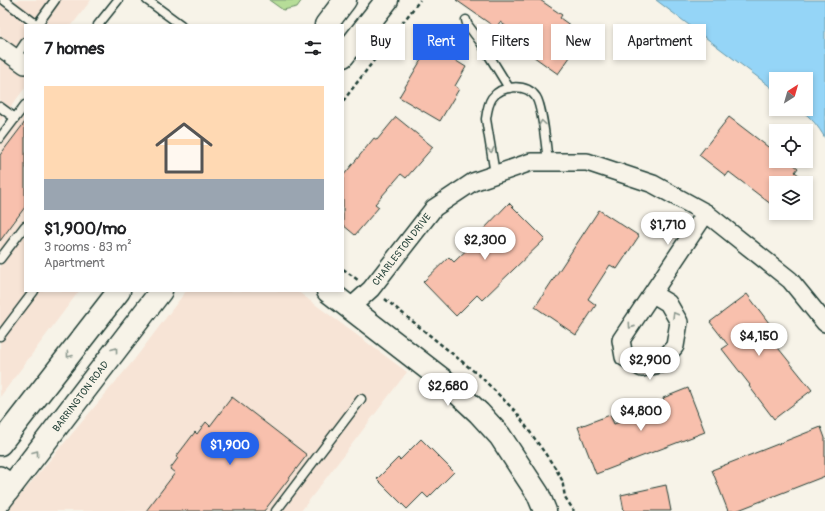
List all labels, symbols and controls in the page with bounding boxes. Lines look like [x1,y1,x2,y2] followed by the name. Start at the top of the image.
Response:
[356,24,405,60] chip: Buy
[413,24,469,60] chip: Rent
[477,24,543,60] chip: Filters
[551,24,605,60] chip: New
[613,24,706,60] chip: Apartment
[302,37,324,59] icon: filters
[44,38,104,59] text: 7 homes
[769,72,813,116] north arrow
[769,72,813,220] map controls
[148,112,220,184] icon: home
[538,120,547,126] one-way arrow
[769,124,813,168] button: locate
[486,147,495,153] one-way arrow
[769,176,813,220] button: layers
[370,211,434,288] street label: CHARLESTON DRIVE
[635,212,701,246] pin: $1,710
[650,217,686,233] text: $1,710
[44,218,126,239] text: $1,900/mo
[452,227,518,261] pin: $2,300
[464,232,506,248] text: $2,300
[44,239,132,255] text: 3 rooms · 83 m²
[44,255,105,271] text: Apartment
[673,312,680,319] one-way arrow
[628,322,636,329] one-way arrow
[726,323,792,357] pin: $4,150
[740,328,778,344] text: $4,150
[617,347,683,381] pin: $2,900
[111,348,118,355] one-way arrow
[67,350,74,357] one-way arrow
[629,352,671,368] text: $2,900
[50,359,111,434] street label: BARRINGTON ROAD
[415,373,481,407] pin: $2,680
[428,378,468,394] text: $2,680
[608,398,674,432] pin: $4,800
[620,403,662,419] text: $4,800
[197,432,263,466] pin: $1,900
[210,437,250,453] text: $1,900
[32,451,39,458] one-way arrow

